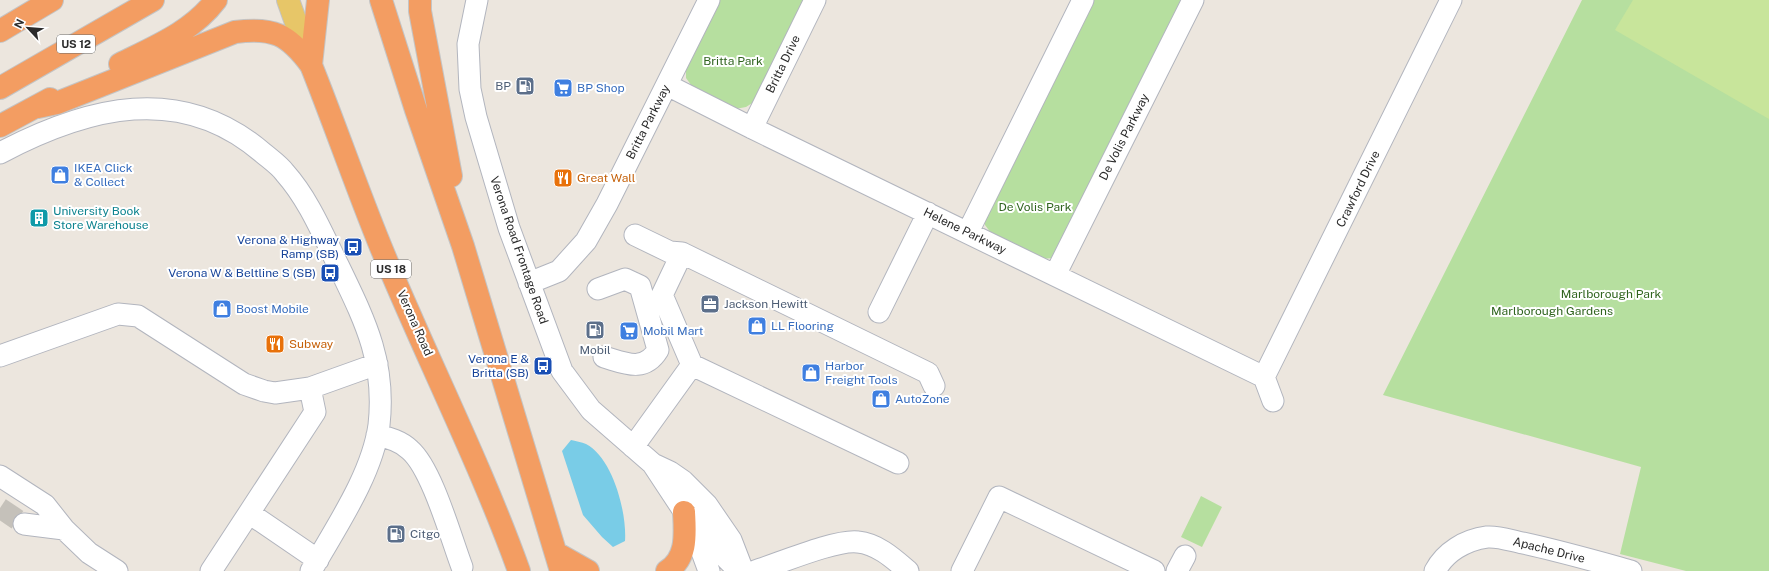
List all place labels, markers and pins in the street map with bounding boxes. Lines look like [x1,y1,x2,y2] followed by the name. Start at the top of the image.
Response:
[514,75,536,97] fuel station icon: BP
[552,77,574,99] supermarket icon: BP Shop
[495,79,511,93] place label: BP
[577,81,625,95] place label: BP Shop
[74,161,133,189] place label: IKEA Click & Collect
[49,164,71,186] shop icon: IKEA Click & Collect
[552,167,574,189] restaurant icon: Great Wall
[577,171,636,185] place label: Great Wall
[53,204,149,232] place label: University Book Store Warehouse
[28,207,50,229] building icon: University Book Store Warehouse
[237,233,340,261] place label: Verona & Highway Ramp (SB)
[342,236,364,258] bus stop icon: Verona & Highway Ramp (SB)
[319,262,341,284] bus stop icon: Verona W & Beltline S (SB)
[168,266,316,280] place label: Verona W & Beltline S (SB)
[699,293,721,315] office icon: Jackson Hewitt
[724,297,808,311] place label: Jackson Hewitt
[211,298,233,320] shop icon: Boost Mobile
[236,302,309,316] place label: Boost Mobile
[746,315,768,337] shop icon: LL Flooring
[584,319,606,341] fuel station icon: Mobil
[771,319,834,333] place label: LL Flooring
[618,320,640,342] supermarket icon: Mobil Mart
[643,324,704,338] place label: Mobil Mart
[264,333,286,355] restaurant icon: Subway
[289,337,334,351] place label: Subway
[579,343,611,357] place label: Mobil
[468,352,529,380] place label: Verona E & Britta (SB)
[532,355,554,377] bus stop icon: Verona E & Britta (SB)
[825,359,898,387] place label: Harbor Freight Tools
[800,362,822,384] shop icon: Harbor Freight Tools
[870,388,892,410] shop icon: AutoZone
[895,392,950,406] place label: AutoZone
[385,523,407,545] fuel station icon: Citgo
[410,527,440,541] place label: Citgo

